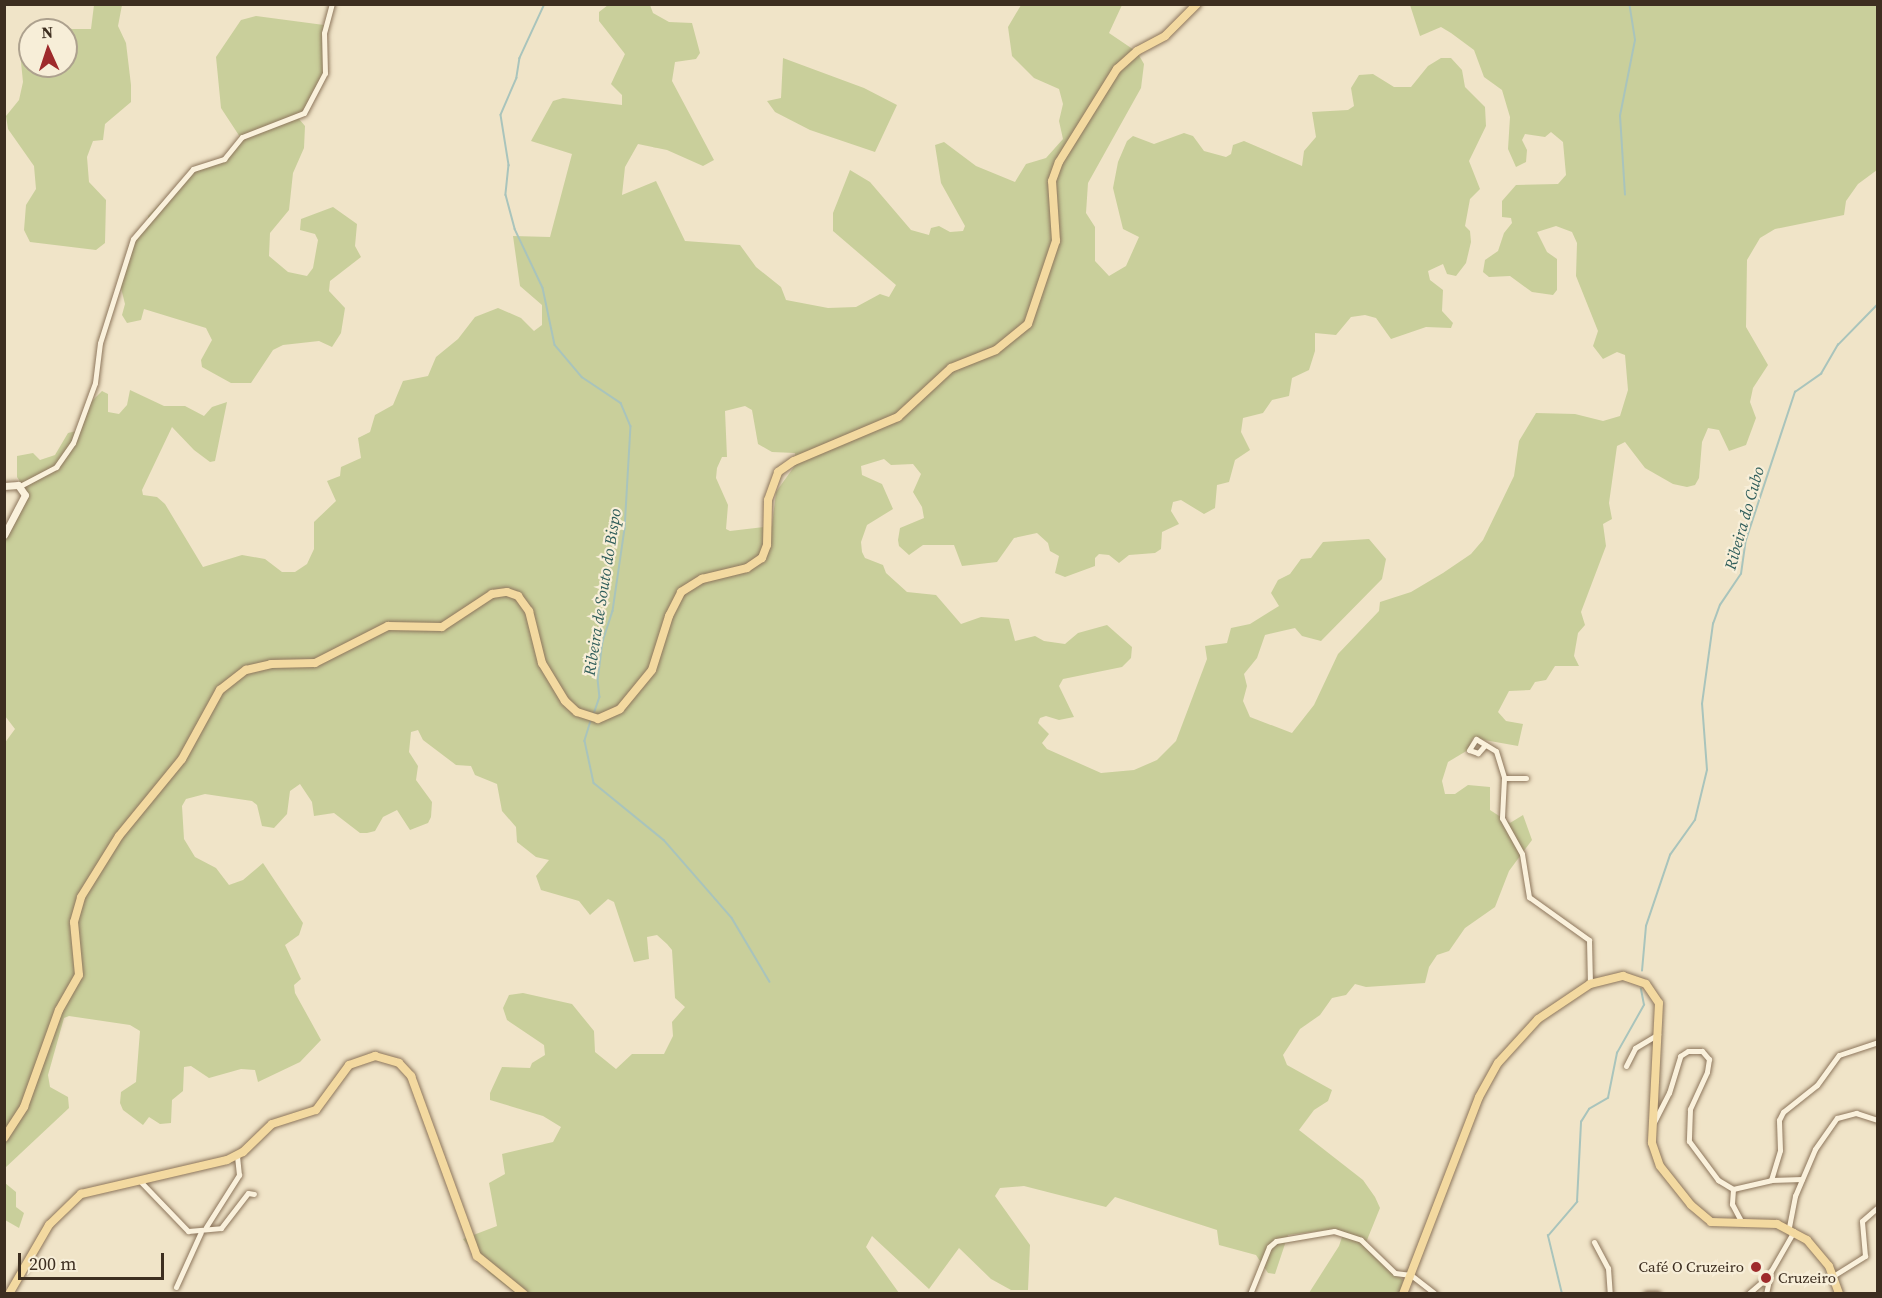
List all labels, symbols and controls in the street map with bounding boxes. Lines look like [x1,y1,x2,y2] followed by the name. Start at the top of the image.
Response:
[18,18,78,78] north arrow
[41,21,54,43] text: N
[1720,464,1768,572] water label: Ribeira do Cubo
[579,507,625,677] water label: Ribeira de Souto do Bispo
[21,1241,166,1279] scale bar
[29,1251,76,1276] text: 200 m
[1639,1258,1744,1276] place label: Café O Cruzeiro
[1749,1260,1763,1274] marker: Café O Cruzeiro
[1778,1269,1836,1287] place label: Cruzeiro
[1759,1271,1773,1285] marker: Cruzeiro

